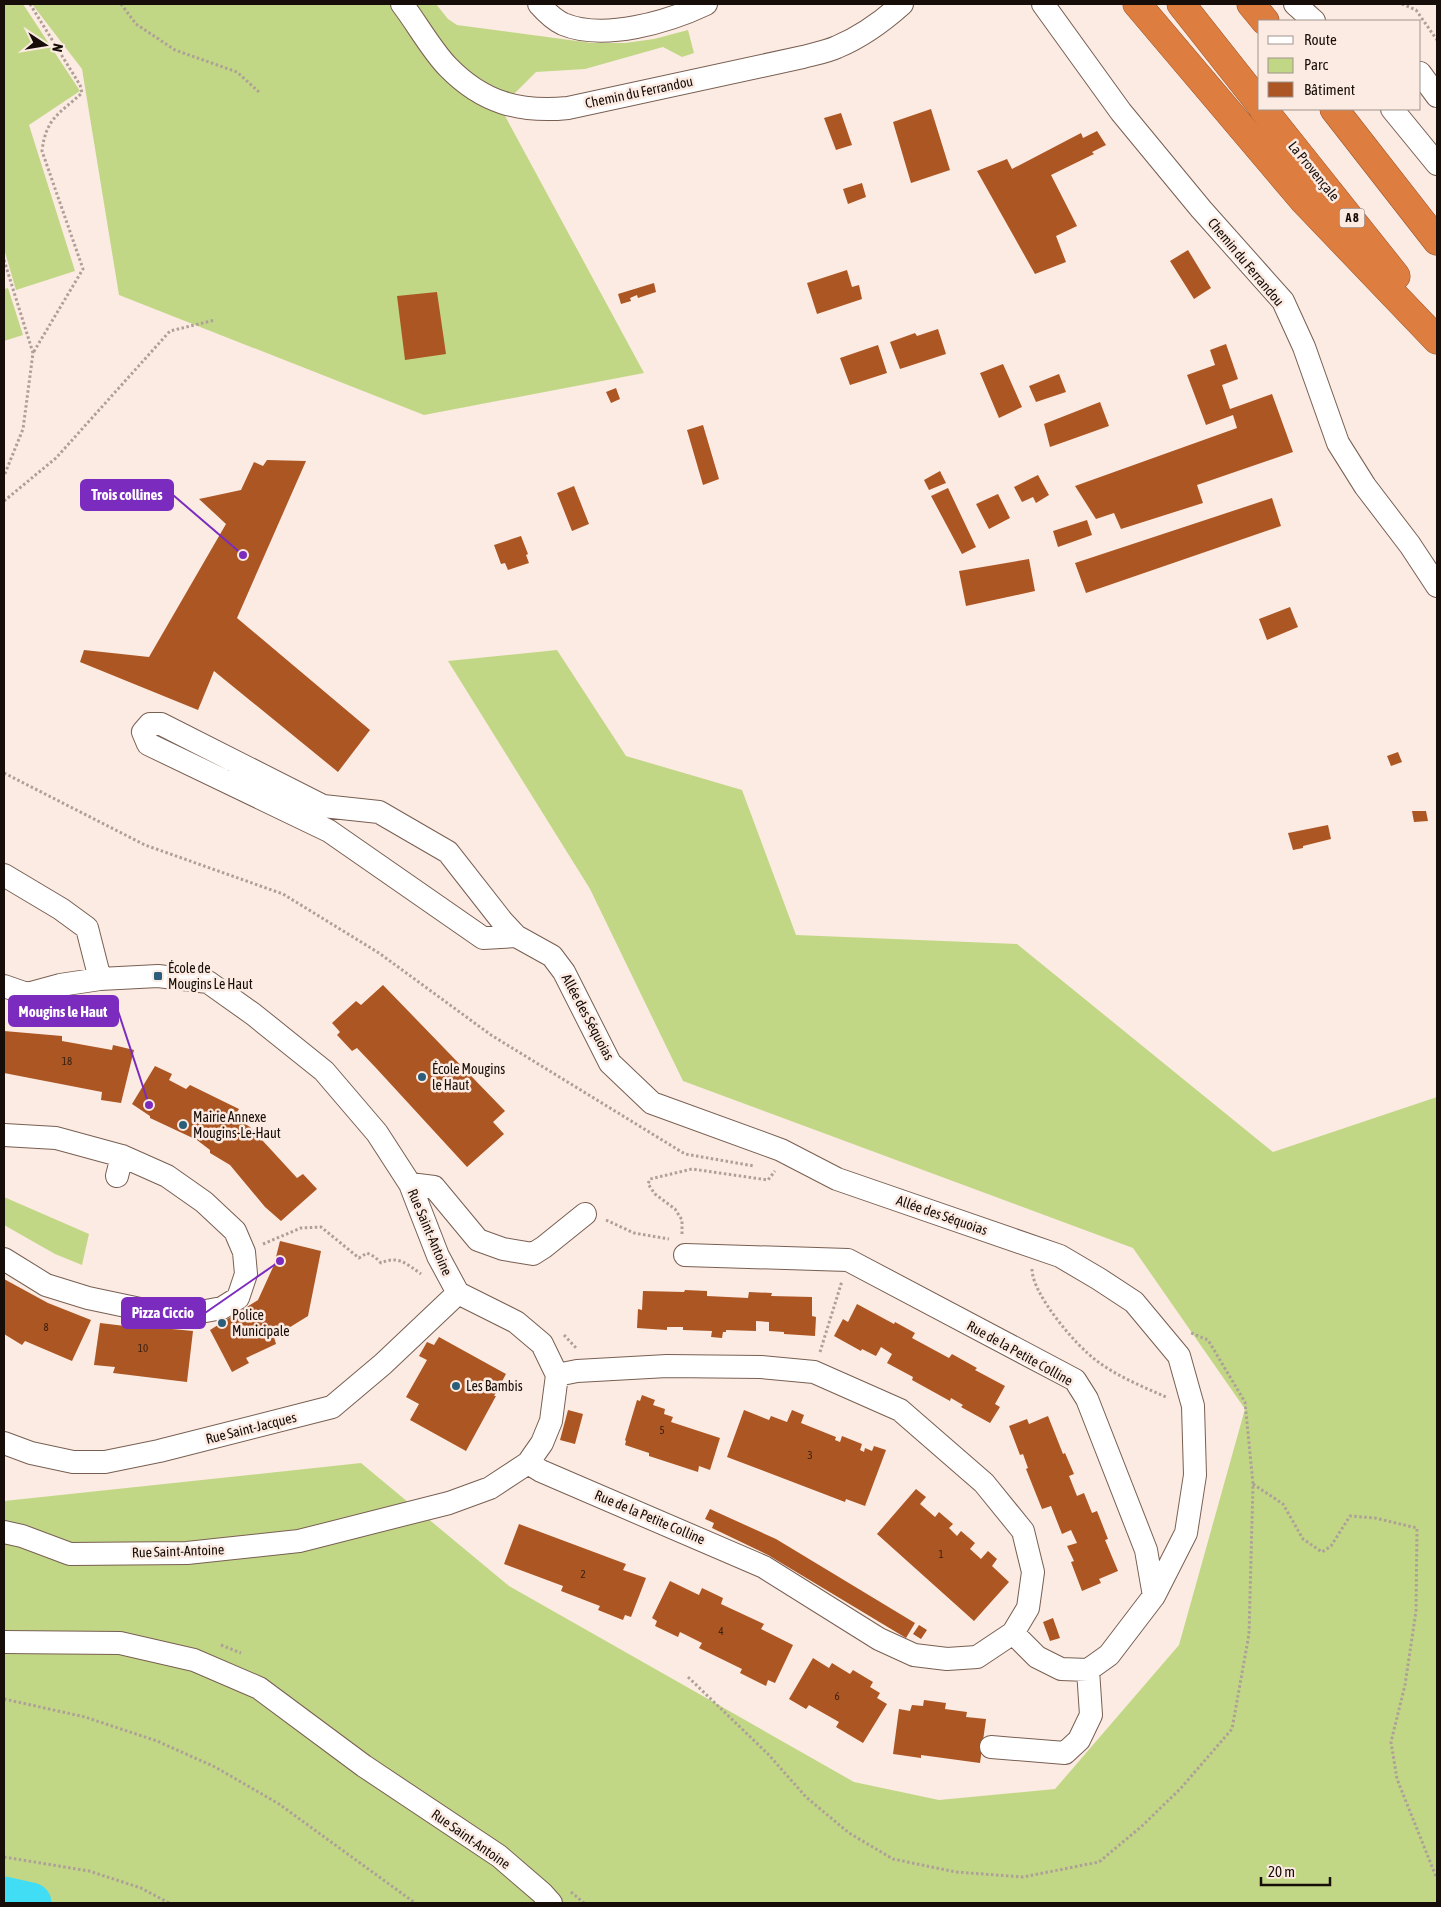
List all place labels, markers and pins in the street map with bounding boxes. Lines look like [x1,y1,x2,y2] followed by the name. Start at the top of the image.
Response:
[81,480,173,510] callout: Trois collines
[168,960,253,992] place label: École de Mougins Le Haut
[152,970,164,982] marker: École de Mougins Le Haut
[9,996,118,1026] callout: Mougins le Haut
[432,1061,505,1093] place label: École Mougins le Haut
[416,1071,428,1083] marker: École Mougins le Haut
[193,1109,281,1141] place label: Mairie Annexe Mougins-Le-Haut
[177,1119,189,1131] marker: Mairie Annexe Mougins-Le-Haut
[122,1298,205,1328] callout: Pizza Ciccio
[232,1307,290,1339] place label: Police Municipale
[216,1317,228,1329] marker: Police Municipale
[466,1378,523,1394] place label: Les Bambis
[450,1380,462,1392] marker: Les Bambis

